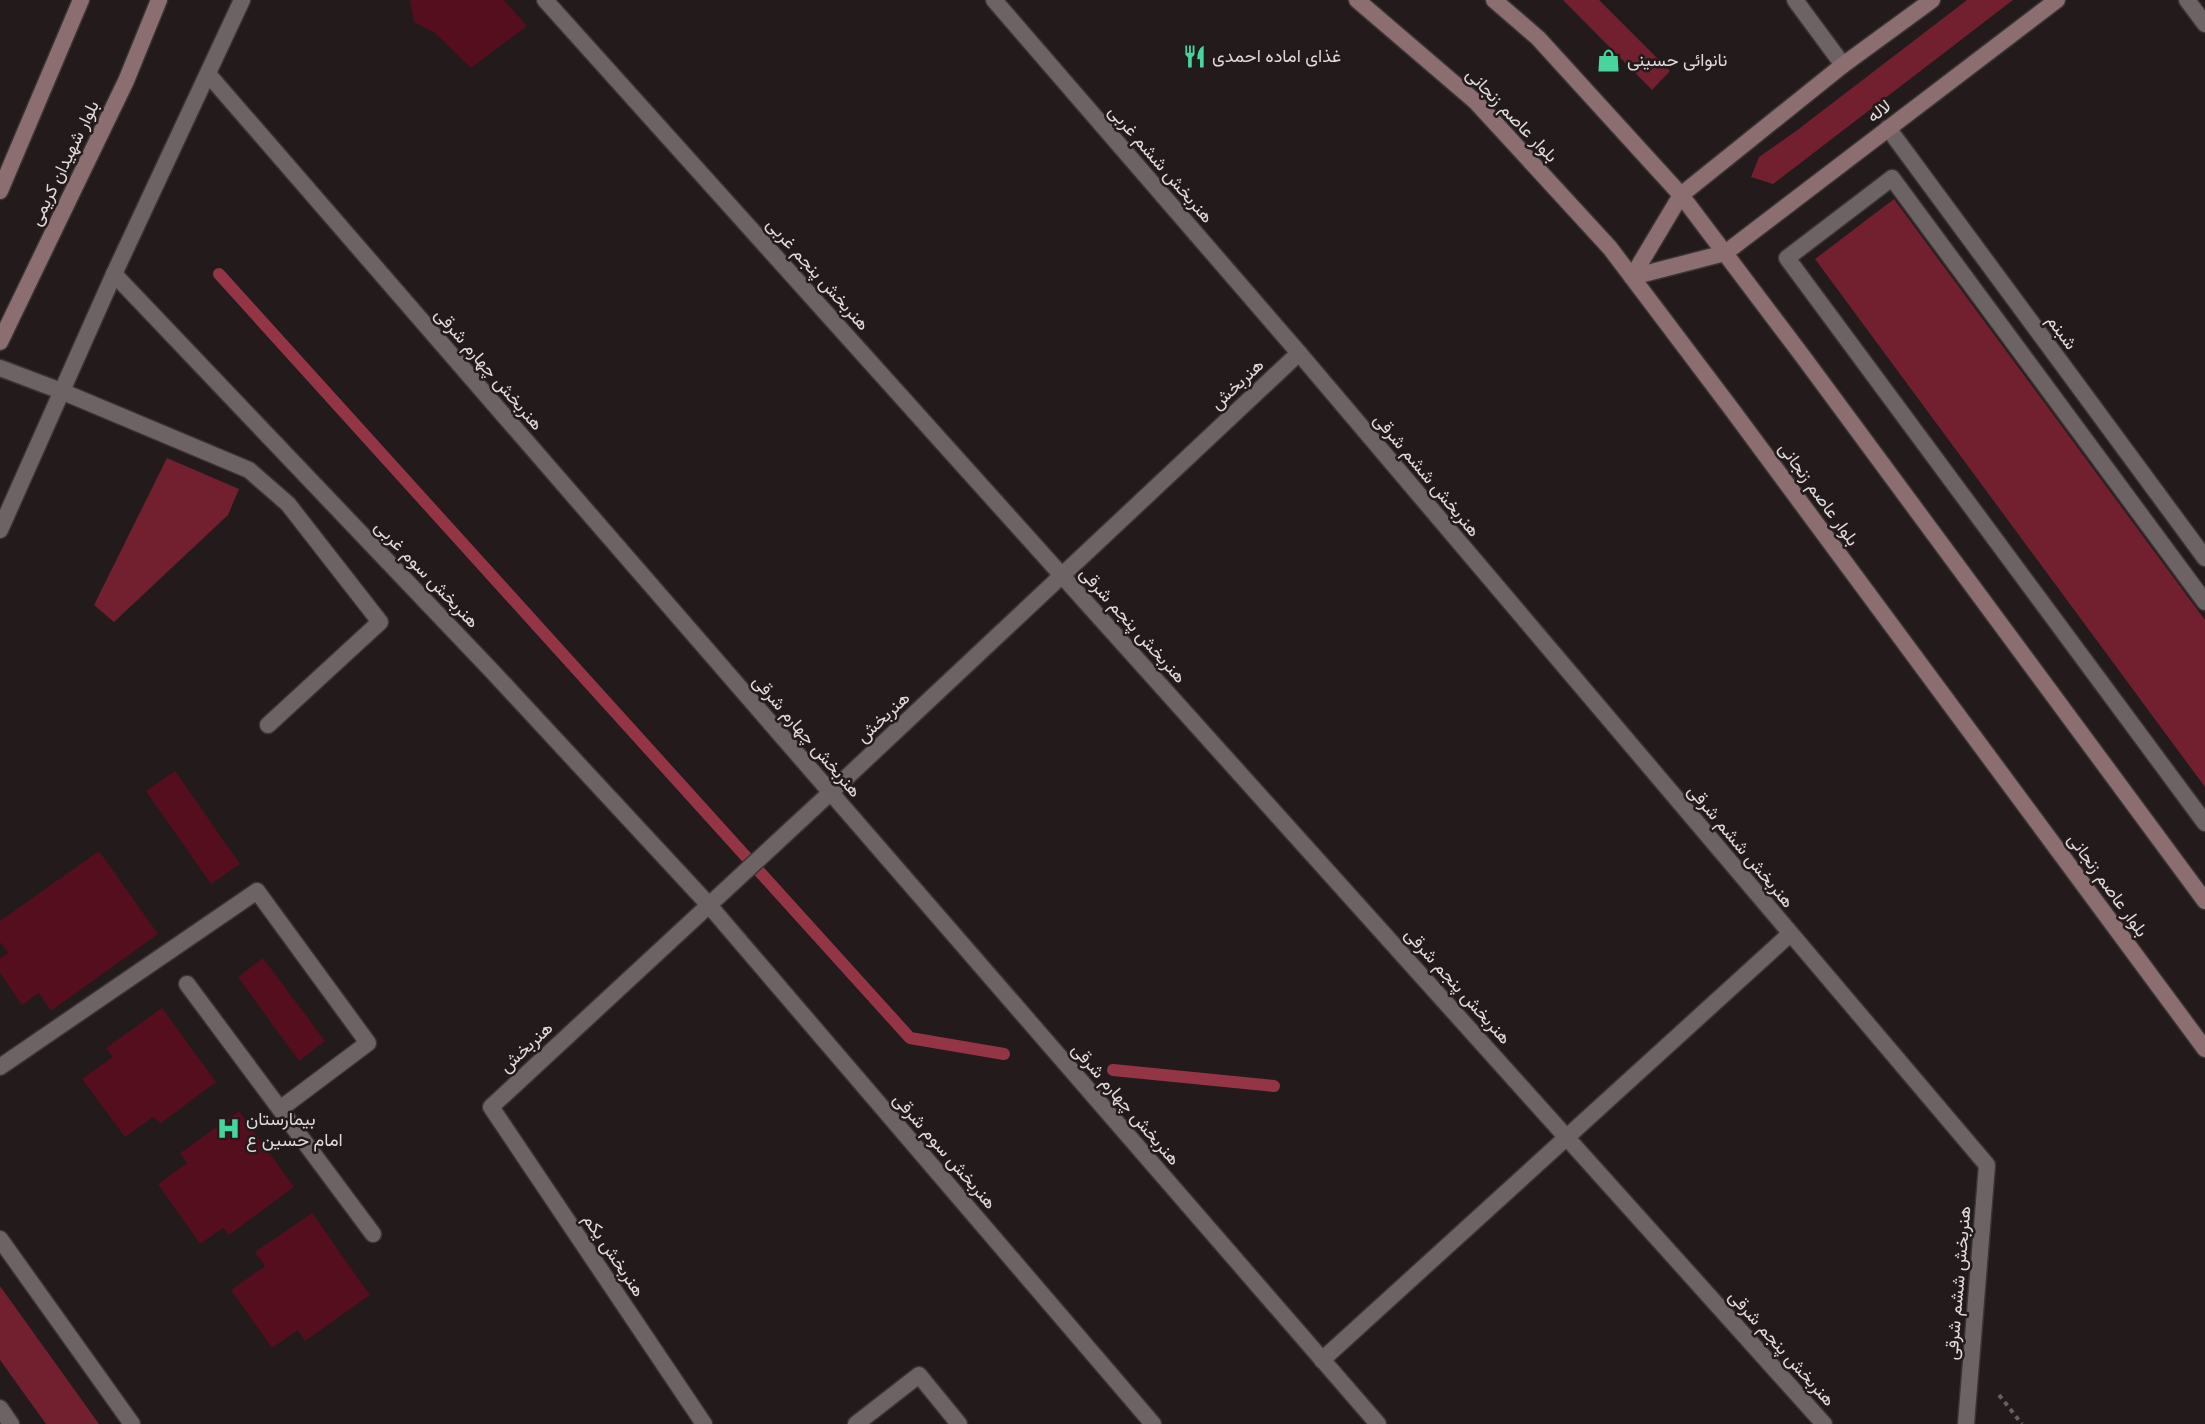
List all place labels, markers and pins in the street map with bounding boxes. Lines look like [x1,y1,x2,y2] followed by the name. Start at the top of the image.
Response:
[1181,43,1207,69] restaurant icon: غذای اماده احمدی
[1212,44,1341,67] place label: غذای اماده احمدی
[1596,47,1622,73] shop icon: نانوائی حسینی
[1627,48,1727,71] place label: نانوائی حسینی
[246,1107,343,1152] place label: بیمارستان امام حسین ع
[215,1116,241,1142] hospital icon: بیمارستان امام حسین ع

